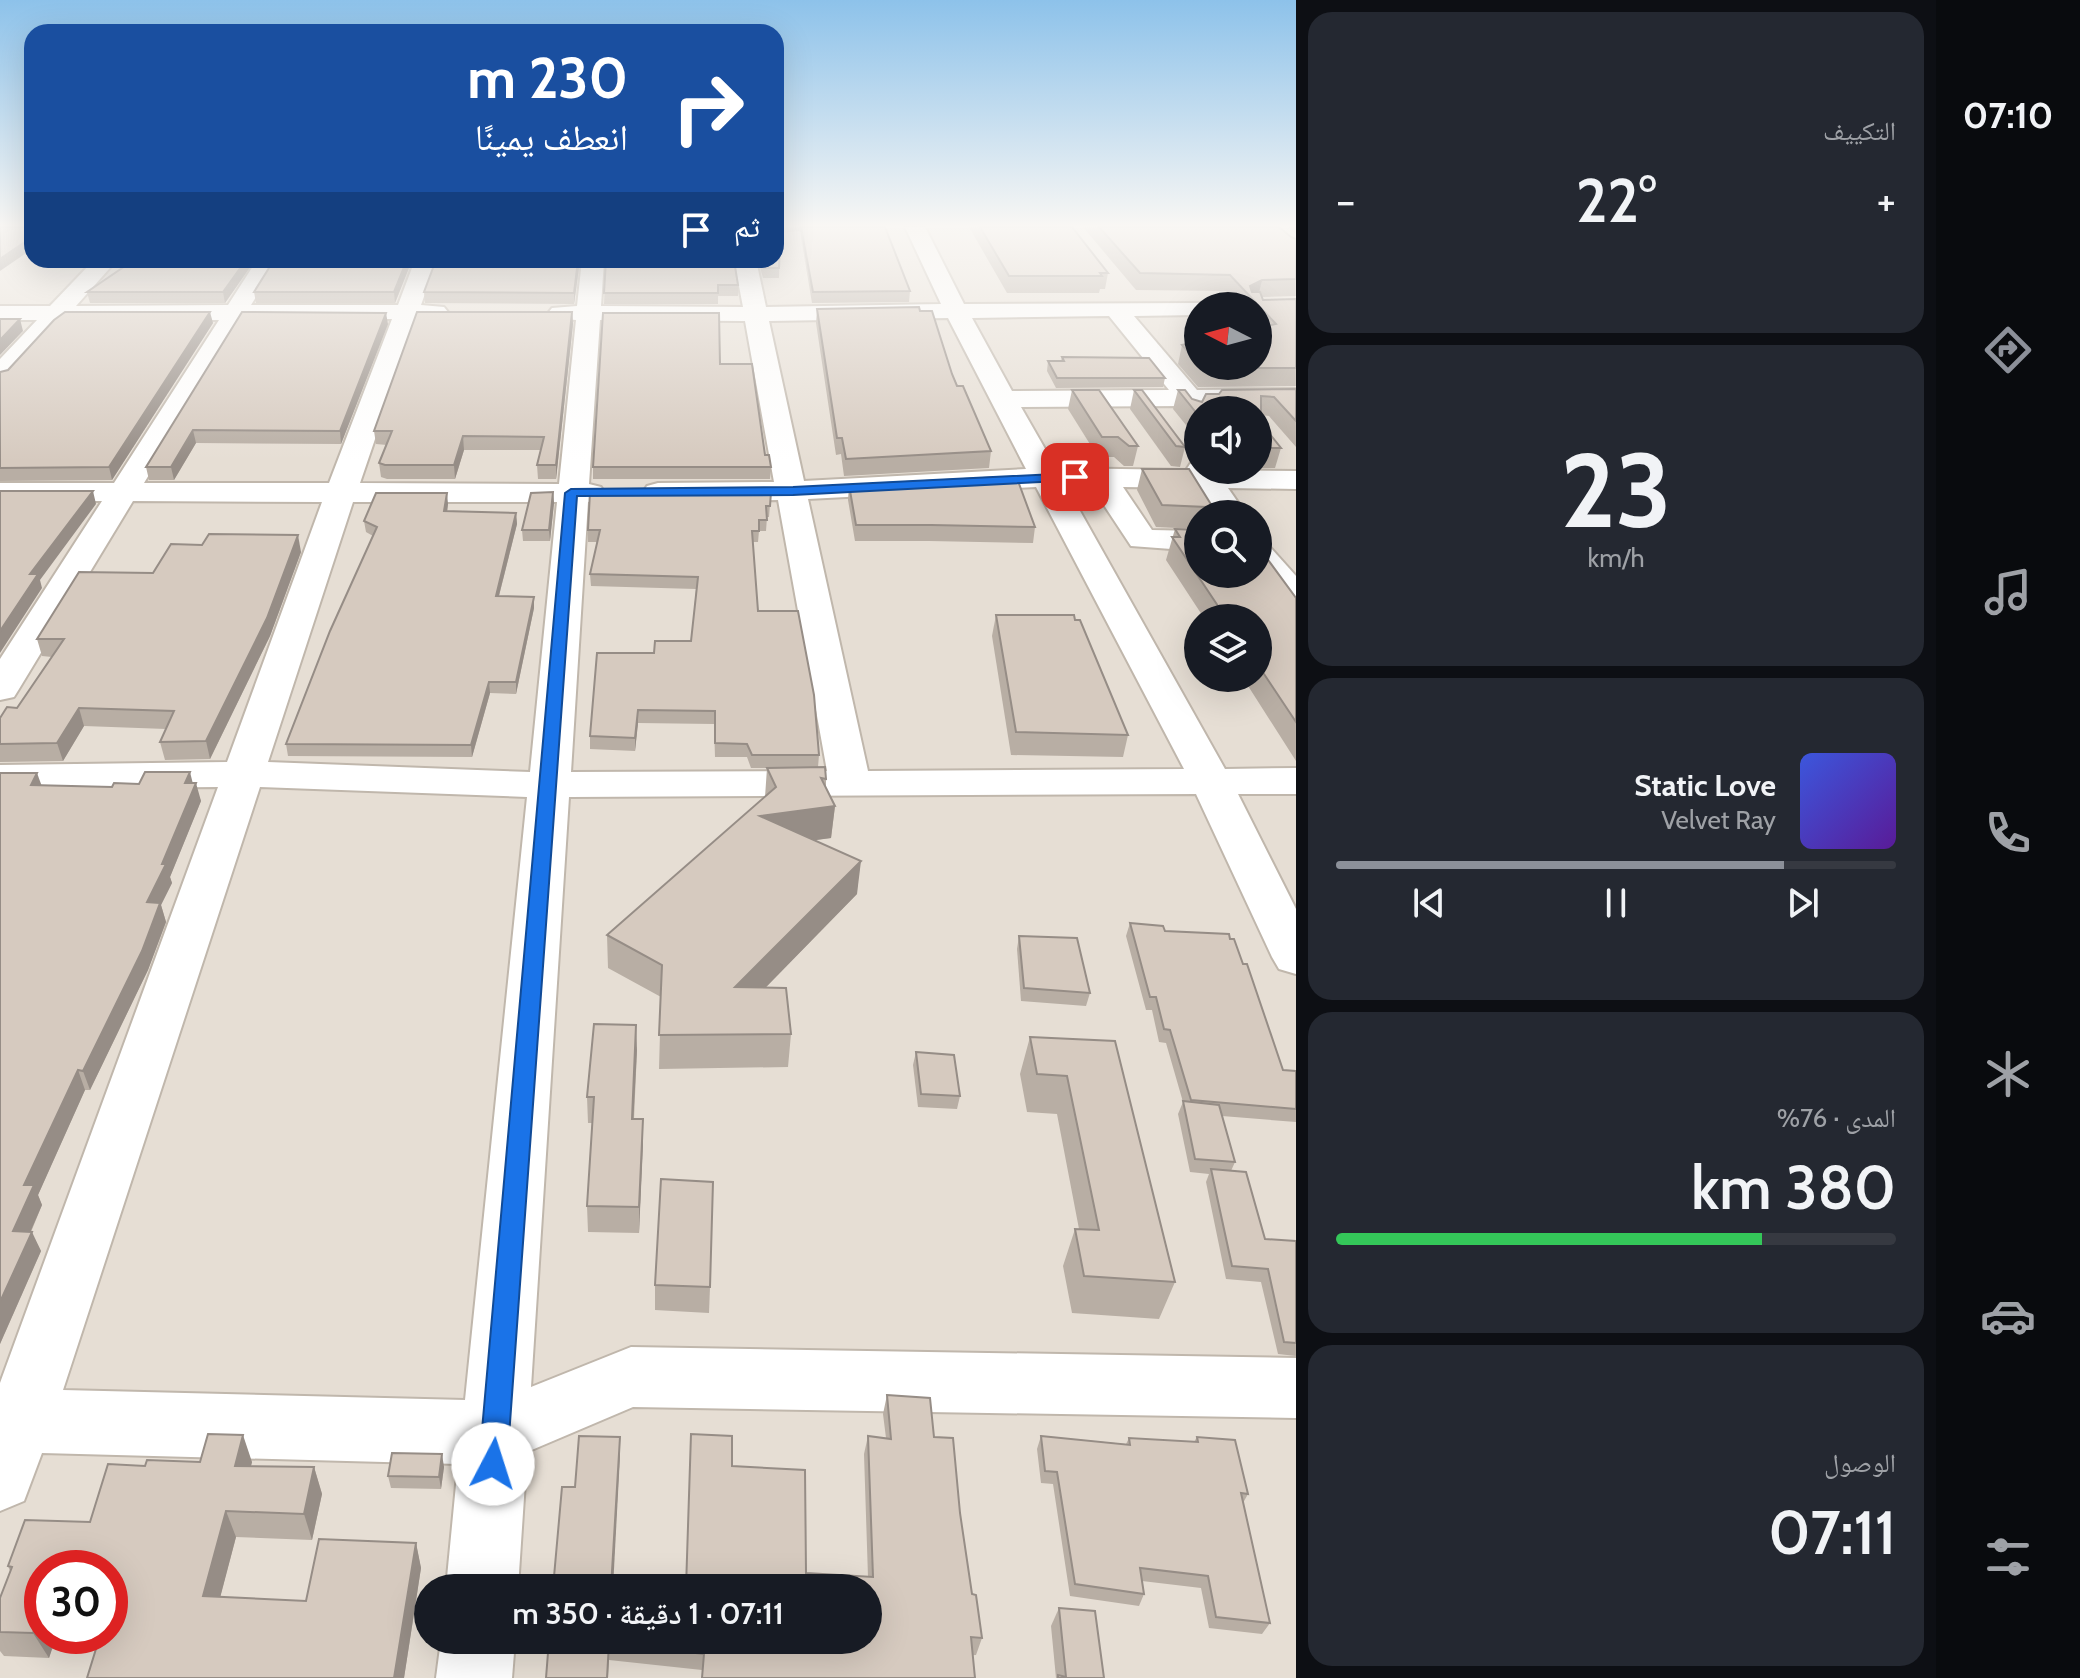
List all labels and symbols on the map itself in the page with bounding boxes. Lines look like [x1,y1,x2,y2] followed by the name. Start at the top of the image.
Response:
[1184,292,1272,380] north arrow
[1041,443,1109,511] pin
[451,1422,535,1506] position arrow
[24,1550,128,1654] speed limit sign: 30

